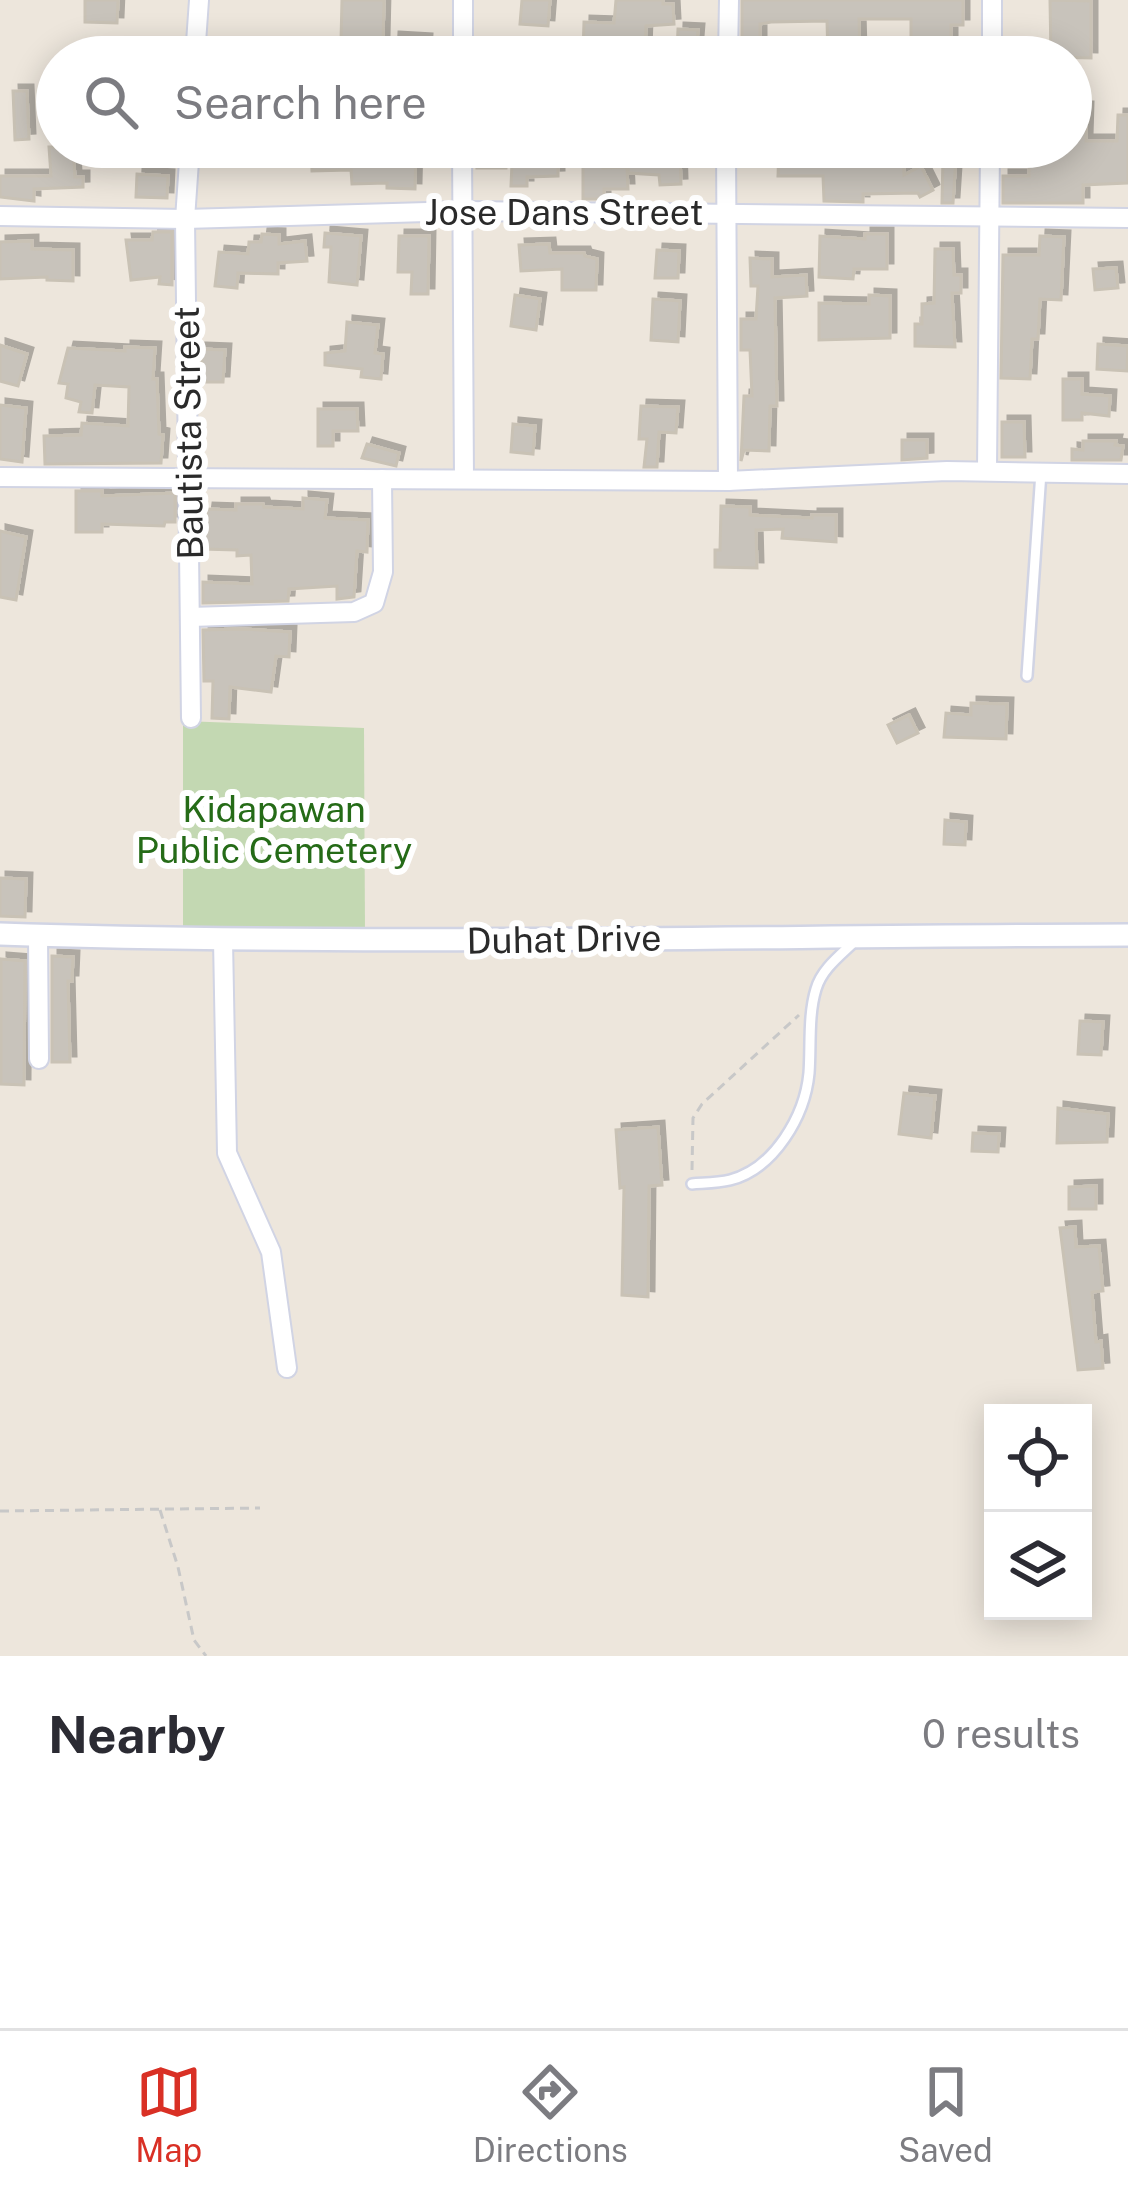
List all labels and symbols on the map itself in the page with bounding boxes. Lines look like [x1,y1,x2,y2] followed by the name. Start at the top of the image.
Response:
[425,191,703,233] street label: Jose Dans Street
[165,306,211,560] street label: Bautista Street
[136,788,412,871] park label: Kidapawan Public Cemetery
[466,916,662,962] street label: Duhat Drive

